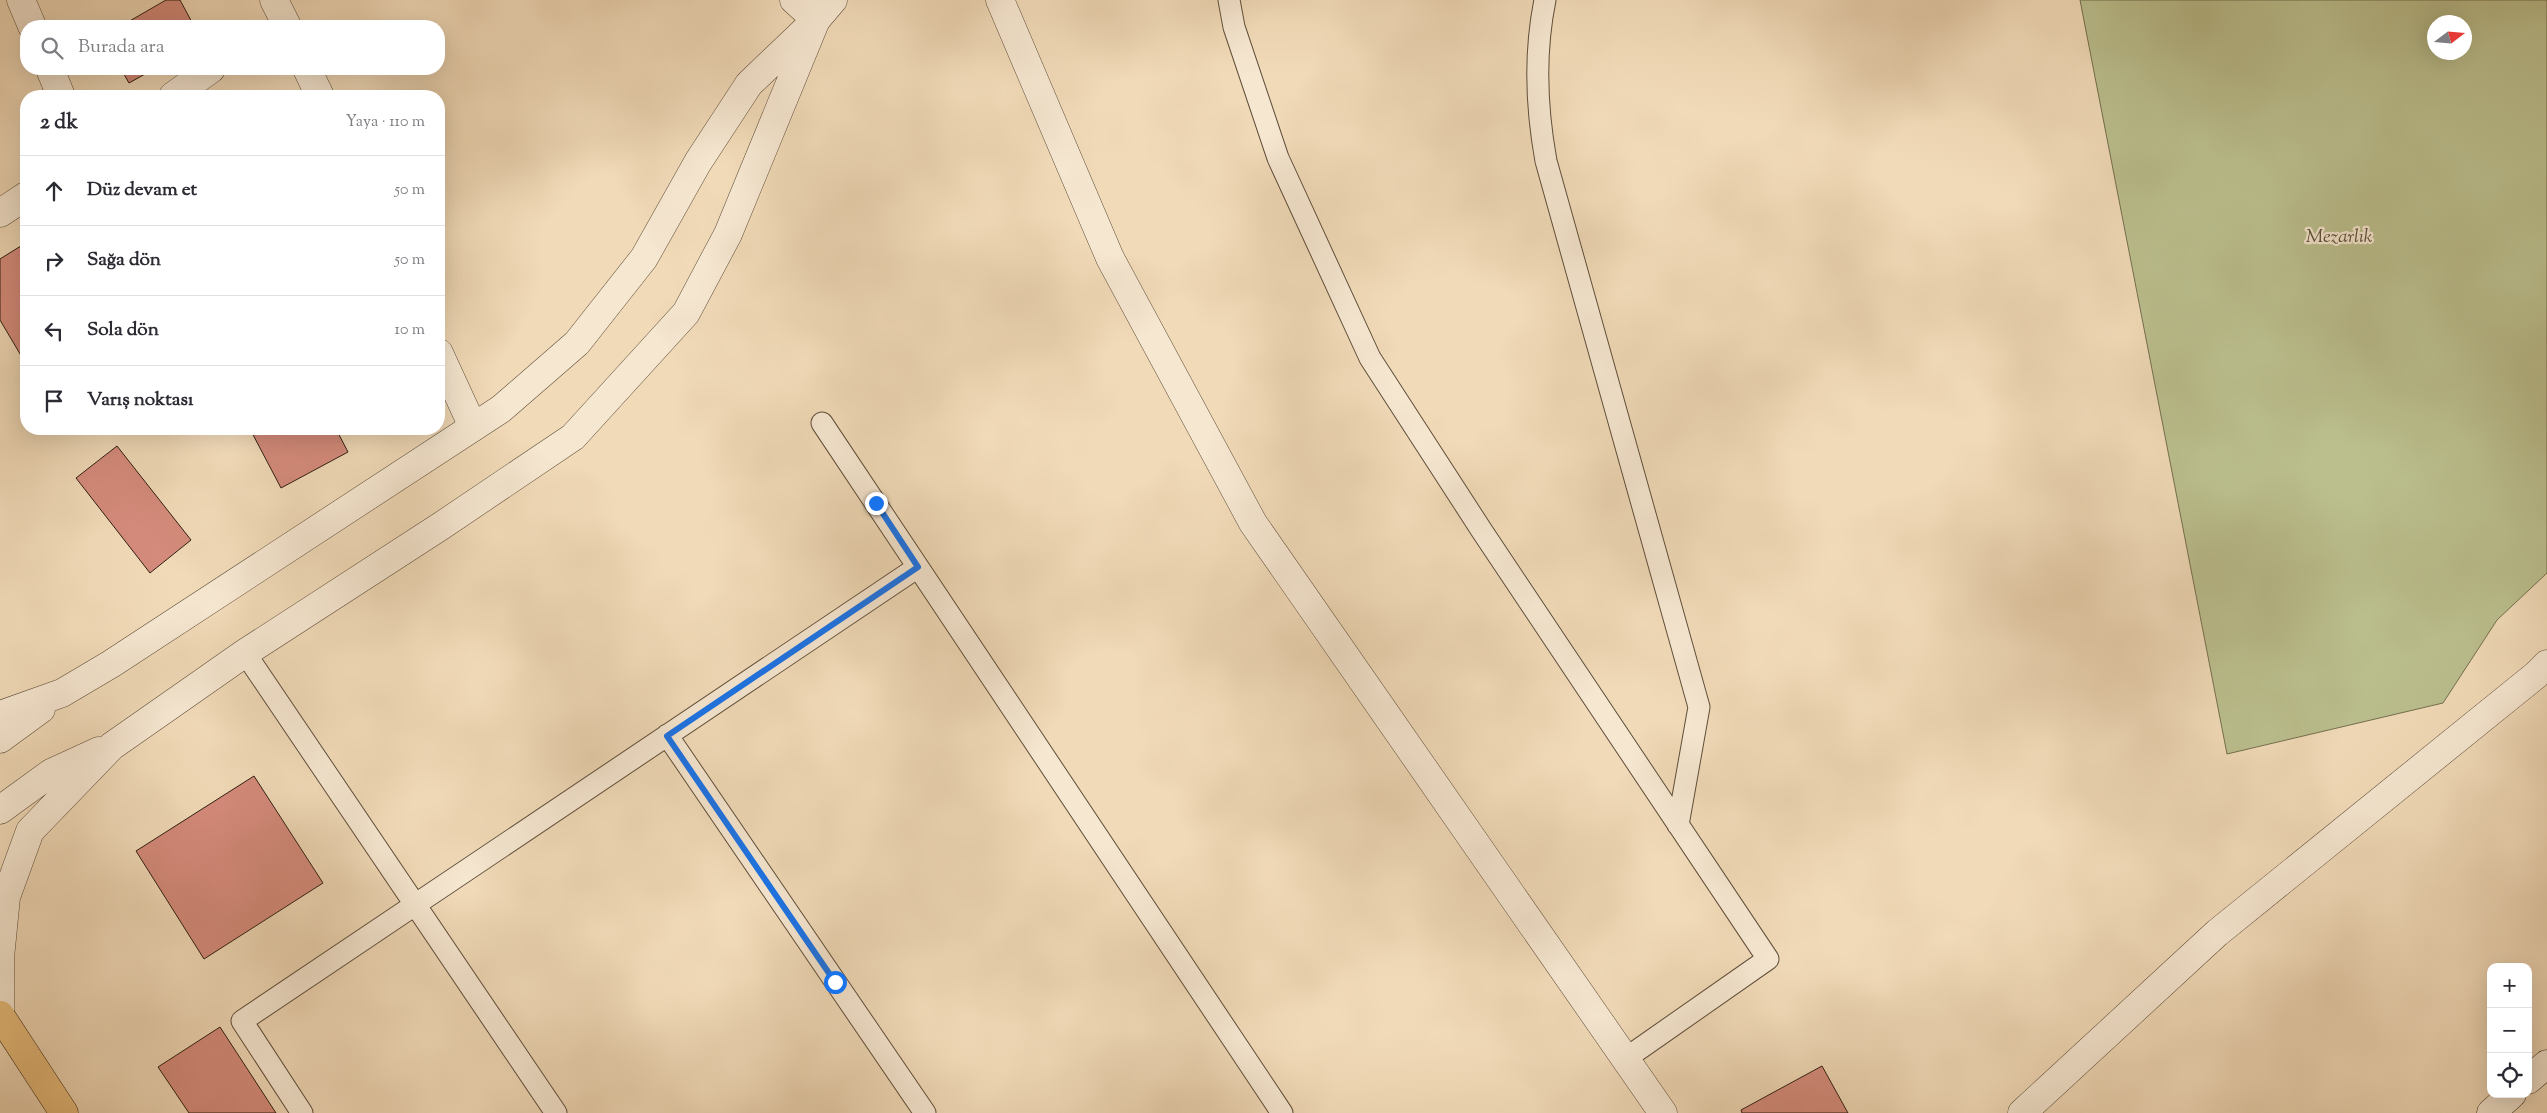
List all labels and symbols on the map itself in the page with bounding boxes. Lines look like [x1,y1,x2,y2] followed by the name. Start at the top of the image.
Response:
[2427,15,2472,60] north arrow
[2306,224,2373,251] park label: Mezarlık
[865,492,888,515] route end
[824,971,847,994] route start

